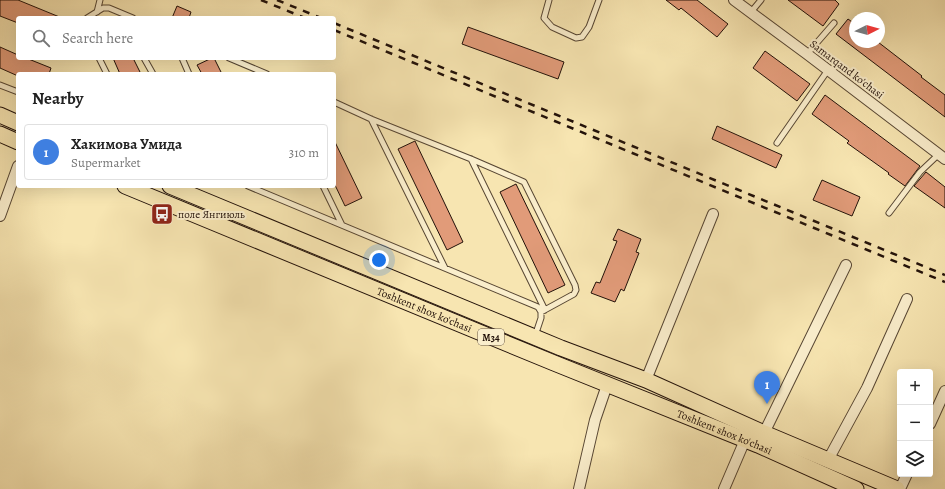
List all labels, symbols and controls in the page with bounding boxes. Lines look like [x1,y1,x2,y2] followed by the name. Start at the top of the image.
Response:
[849,12,885,48] north arrow
[16,16,336,60] search box
[30,27,52,49] icon: search
[62,28,133,48] text: Search here
[807,37,887,102] street label: Samarqand ko'chasi
[32,87,83,110] text: Nearby
[71,134,182,154] text: Хакимова Умида
[44,144,48,161] text: 1
[289,144,319,161] text: 310 m
[71,154,141,171] text: Supermarket
[149,201,175,227] bus stop icon: поле Янгиюль
[178,207,245,222] place label: поле Янгиюль
[369,250,389,270] your location
[375,284,474,336] street label: Toshkent shox ko'chasi
[478,329,504,345] road number: M34
[897,369,933,477] map controls
[897,369,933,405] button: +
[754,371,780,404] pin: 1
[897,405,933,441] button: −
[675,406,774,458] street label: Toshkent shox ko'chasi
[897,441,933,477] button: layers

